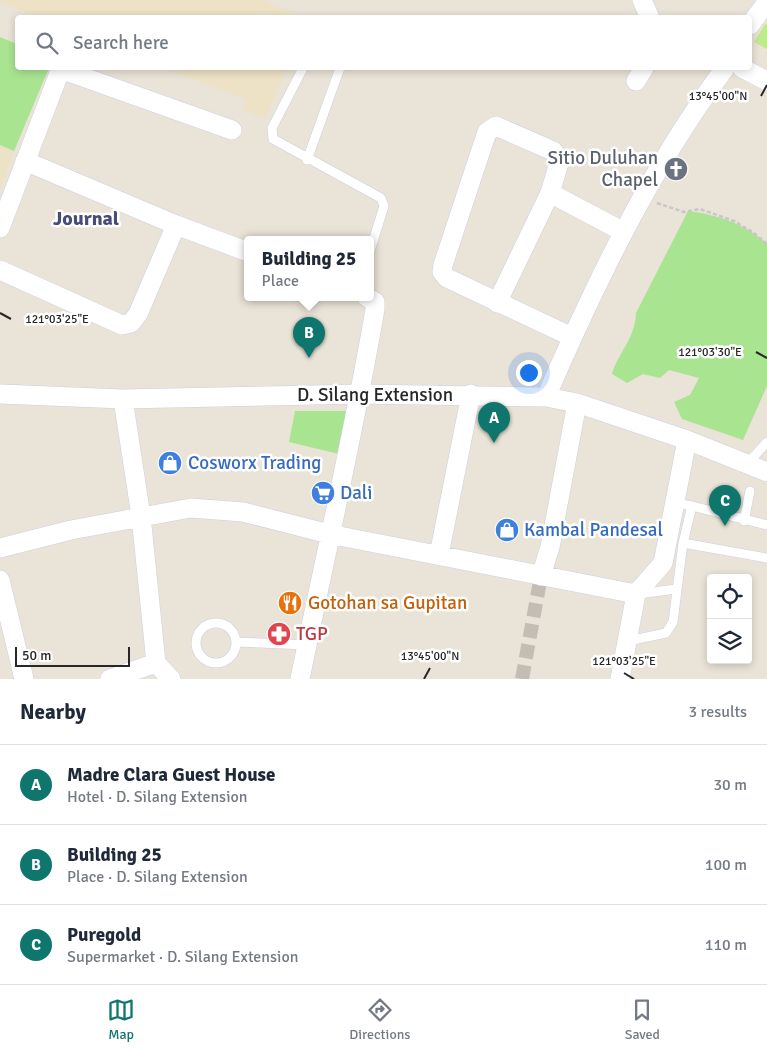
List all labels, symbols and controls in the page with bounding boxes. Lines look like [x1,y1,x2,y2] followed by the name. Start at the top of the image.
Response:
[15,15,752,70] search box
[33,29,61,57] icon: search
[73,31,169,55] text: Search here
[689,89,747,104] text: 13°45'00"N
[548,146,658,192] place label: Sitio Duluhan Chapel
[663,156,689,182] church icon: Sitio Duluhan Chapel
[53,206,119,231] district label: Journal
[244,236,374,301] popup
[262,247,356,271] text: Building 25
[262,271,299,291] text: Place
[25,312,89,327] text: 121°03'25"E
[293,317,325,358] pin: B
[678,345,742,360] text: 121°03'30"E
[516,360,542,386] your location
[297,383,453,407] street label: D. Silang Extension
[478,402,510,443] pin: A
[157,450,183,476] shop icon: Cosworx Trading
[188,451,321,475] place label: Cosworx Trading
[310,480,336,506] supermarket icon: Dali
[340,481,372,505] place label: Dali
[709,485,741,526] pin: C
[494,517,520,543] shop icon: Kambal Pandesal
[524,518,663,542] place label: Kambal Pandesal
[707,574,752,664] map controls
[707,574,752,619] button: locate
[277,590,303,616] restaurant icon: Gotohan sa Gupitan
[308,591,467,615] place label: Gotohan sa Gupitan
[707,619,752,664] button: layers
[266,621,292,647] pharmacy icon: TGP
[296,622,328,646] place label: TGP
[15,644,130,667] scale bar
[22,647,51,664] text: 50 m
[401,649,459,664] text: 13°45'00"N
[592,654,656,669] text: 121°03'25"E
[20,699,86,725] text: Nearby
[688,702,747,722] text: 3 results
[67,763,275,787] text: Madre Clara Guest House
[31,775,41,795] text: A
[713,775,747,795] text: 30 m
[67,787,248,807] text: Hotel · D. Silang Extension
[67,843,162,867] text: Building 25
[31,855,41,875] text: B
[705,855,747,875] text: 100 m
[67,867,248,887] text: Place · D. Silang Extension
[67,923,141,947] text: Puregold
[31,935,41,955] text: C
[705,935,747,955] text: 110 m
[67,947,299,967] text: Supermarket · D. Silang Extension
[107,996,135,1043] tab: Map
[349,996,410,1043] tab: Directions
[625,996,660,1043] tab: Saved

